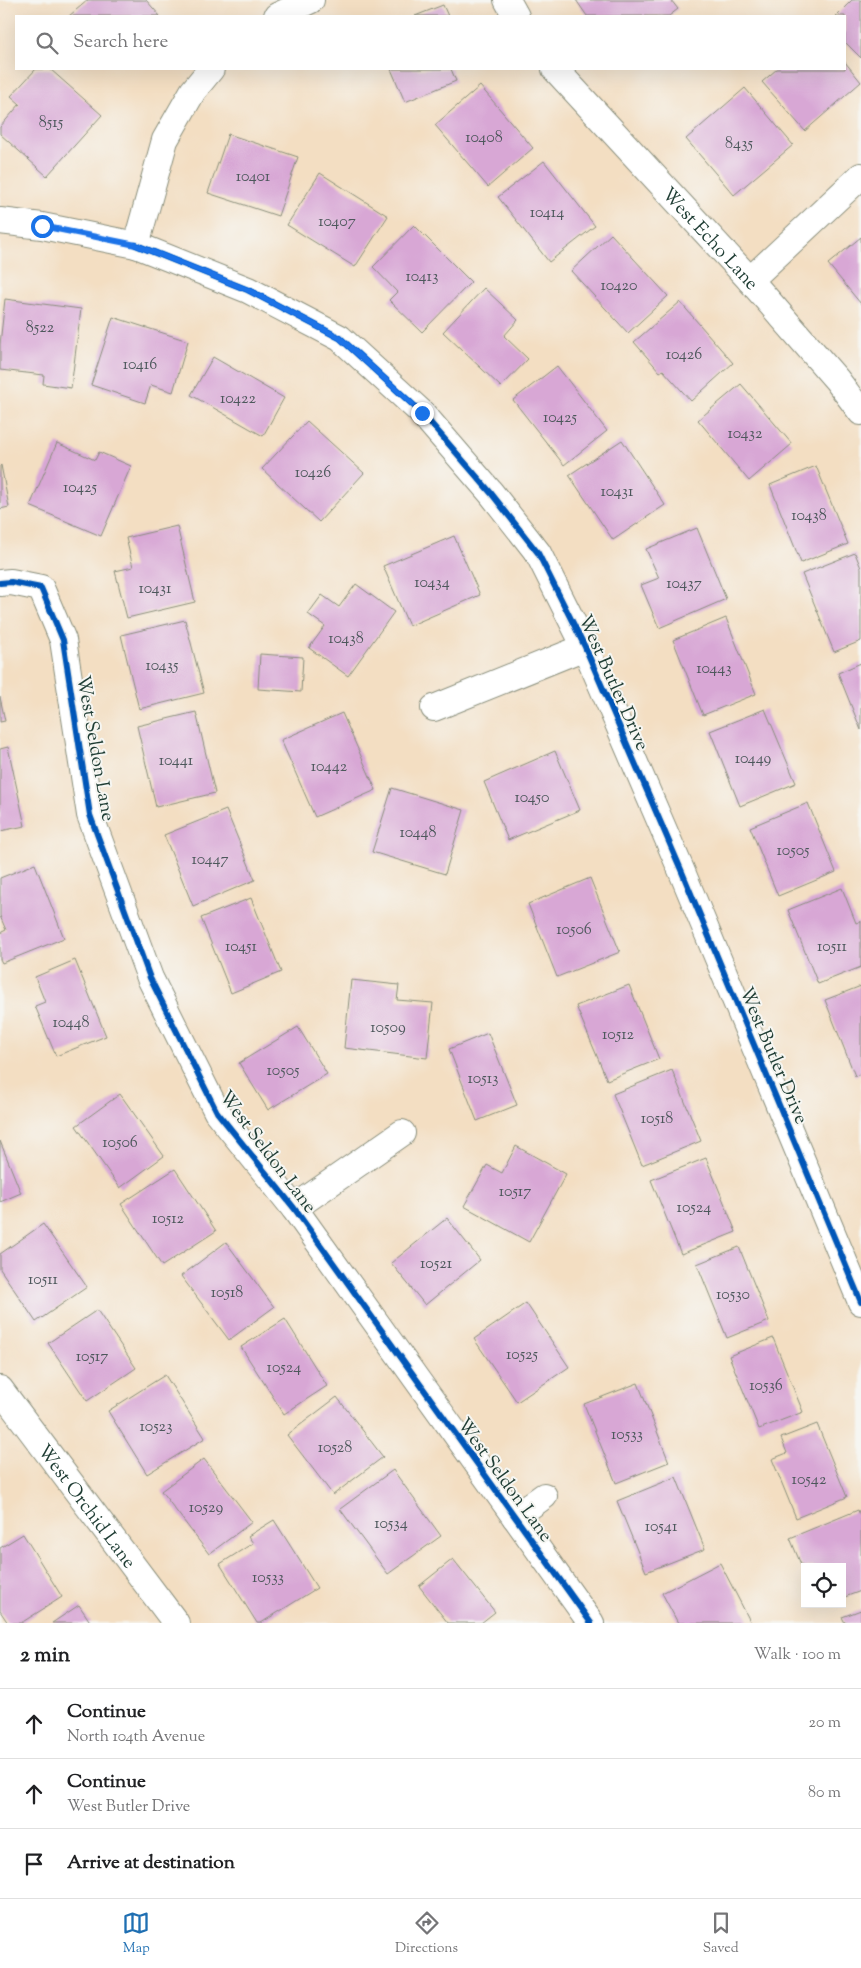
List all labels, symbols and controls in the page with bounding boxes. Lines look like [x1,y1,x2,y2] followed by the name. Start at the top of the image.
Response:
[15,15,846,70] search box
[33,29,61,57] icon: search
[73,29,168,56] text: Search here
[39,112,64,135] house number: 8515
[465,127,503,150] house number: 10408
[725,133,753,156] house number: 8435
[236,166,271,189] house number: 10401
[655,182,764,297] street label: West Echo Lane
[530,202,564,225] house number: 10414
[318,211,356,234] house number: 10407
[31,215,54,238] route start
[406,266,438,289] house number: 10413
[601,275,637,298] house number: 10420
[26,317,55,340] house number: 8522
[666,344,702,367] house number: 10426
[123,354,157,377] house number: 10416
[220,388,257,411] house number: 10422
[411,402,434,425] route end
[543,407,578,430] house number: 10425
[728,423,763,446] house number: 10432
[295,462,331,485] house number: 10426
[63,477,98,500] house number: 10425
[601,481,634,504] house number: 10431
[791,505,827,528] house number: 10438
[414,572,450,595] house number: 10434
[666,573,702,596] house number: 10437
[139,578,172,601] house number: 10431
[571,611,655,755] street label: West Butler Drive
[328,628,364,651] house number: 10438
[146,655,179,678] house number: 10435
[696,658,732,681] house number: 10443
[68,673,121,824] street label: West Seldon Lane
[735,748,772,771] house number: 10449
[159,750,194,773] house number: 10441
[311,756,348,779] house number: 10442
[515,787,549,810] house number: 10450
[399,822,437,845] house number: 10448
[776,840,810,863] house number: 10505
[191,849,229,872] house number: 10447
[556,919,592,942] house number: 10506
[225,936,258,959] house number: 10451
[817,936,848,959] house number: 10511
[732,983,814,1129] street label: West Butler Drive
[52,1012,90,1035] house number: 10448
[370,1017,406,1040] house number: 10509
[602,1024,635,1047] house number: 10512
[266,1060,300,1083] house number: 10505
[467,1068,499,1091] house number: 10513
[212,1085,322,1220] street label: West Seldon Lane
[641,1108,673,1131] house number: 10518
[102,1132,138,1155] house number: 10506
[499,1181,531,1204] house number: 10517
[677,1197,711,1220] house number: 10524
[152,1208,185,1231] house number: 10512
[420,1253,453,1276] house number: 10521
[28,1269,59,1292] house number: 10511
[211,1282,243,1305] house number: 10518
[716,1284,750,1307] house number: 10530
[506,1344,539,1367] house number: 10525
[76,1346,108,1369] house number: 10517
[267,1357,301,1380] house number: 10524
[749,1375,783,1398] house number: 10536
[450,1413,558,1548] street label: West Seldon Lane
[139,1416,173,1439] house number: 10523
[611,1424,643,1447] house number: 10533
[318,1437,352,1460] house number: 10528
[30,1439,142,1575] street label: West Orchid Lane
[792,1469,827,1492] house number: 10542
[189,1497,223,1520] house number: 10529
[374,1513,408,1536] house number: 10534
[645,1516,678,1539] house number: 10541
[801,1563,846,1608] map controls
[801,1563,846,1608] button: locate
[252,1567,284,1590] house number: 10533
[20,1641,70,1671] text: 2 min
[754,1644,841,1667] text: Walk · 100 m
[67,1699,146,1726] text: Continue
[20,1710,48,1738] icon: ahead
[808,1712,841,1735] text: 20 m
[67,1726,205,1749] text: North 104th Avenue
[67,1769,146,1796] text: Continue
[20,1780,48,1808] icon: ahead
[808,1782,841,1805] text: 80 m
[67,1796,190,1819] text: West Butler Drive
[20,1850,48,1878] icon: arrive
[67,1850,235,1877] text: Arrive at destination
[122,1909,150,1959] tab: Map
[395,1909,458,1959] tab: Directions
[703,1909,739,1959] tab: Saved

